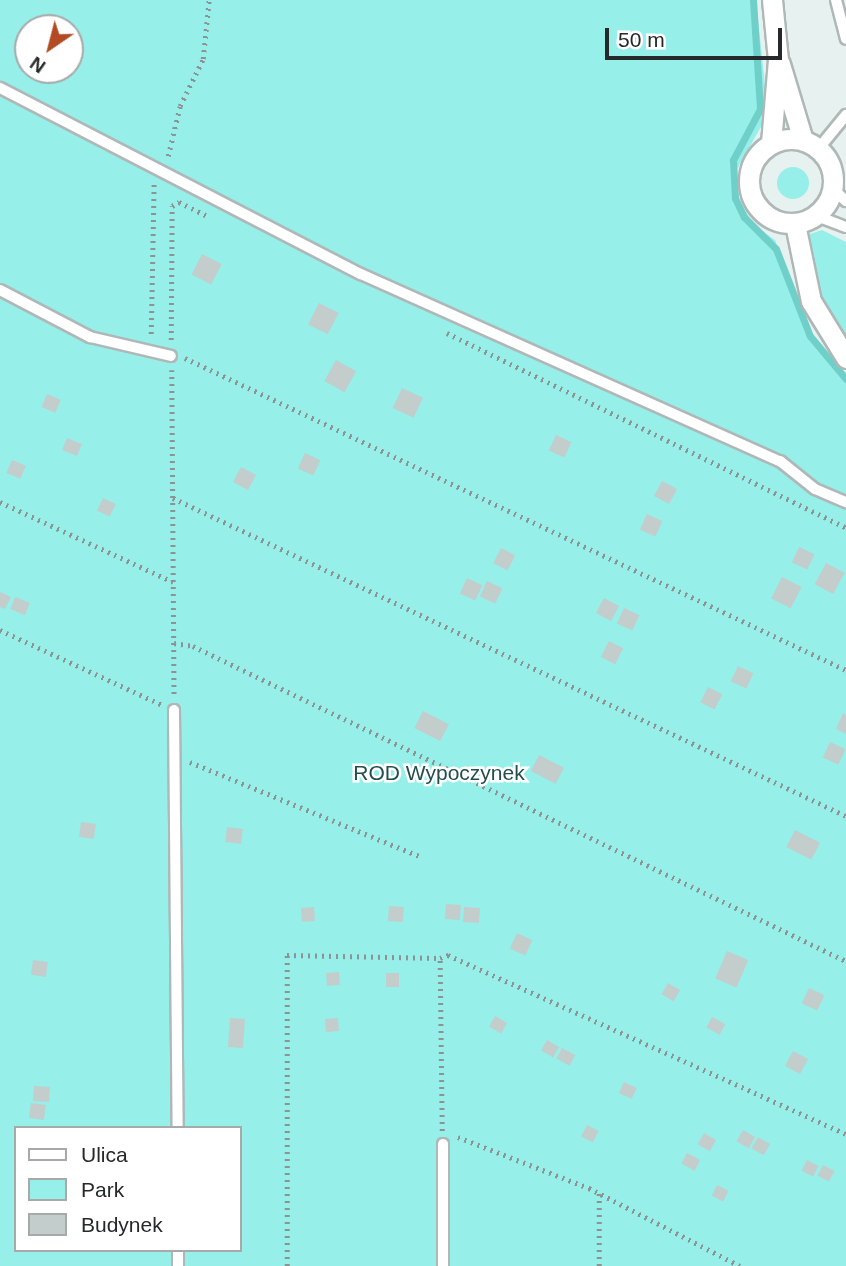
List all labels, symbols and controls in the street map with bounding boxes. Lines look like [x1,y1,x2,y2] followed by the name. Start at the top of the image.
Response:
[14,14,84,84] north arrow
[608,14,785,58] scale bar
[618,28,665,51] text: 50 m
[26,52,49,78] text: N
[353,760,525,786] park label: ROD Wypoczynek
[14,1126,242,1252] legend
[81,1143,128,1166] text: Ulica
[81,1178,124,1201] text: Park
[81,1213,163,1236] text: Budynek

